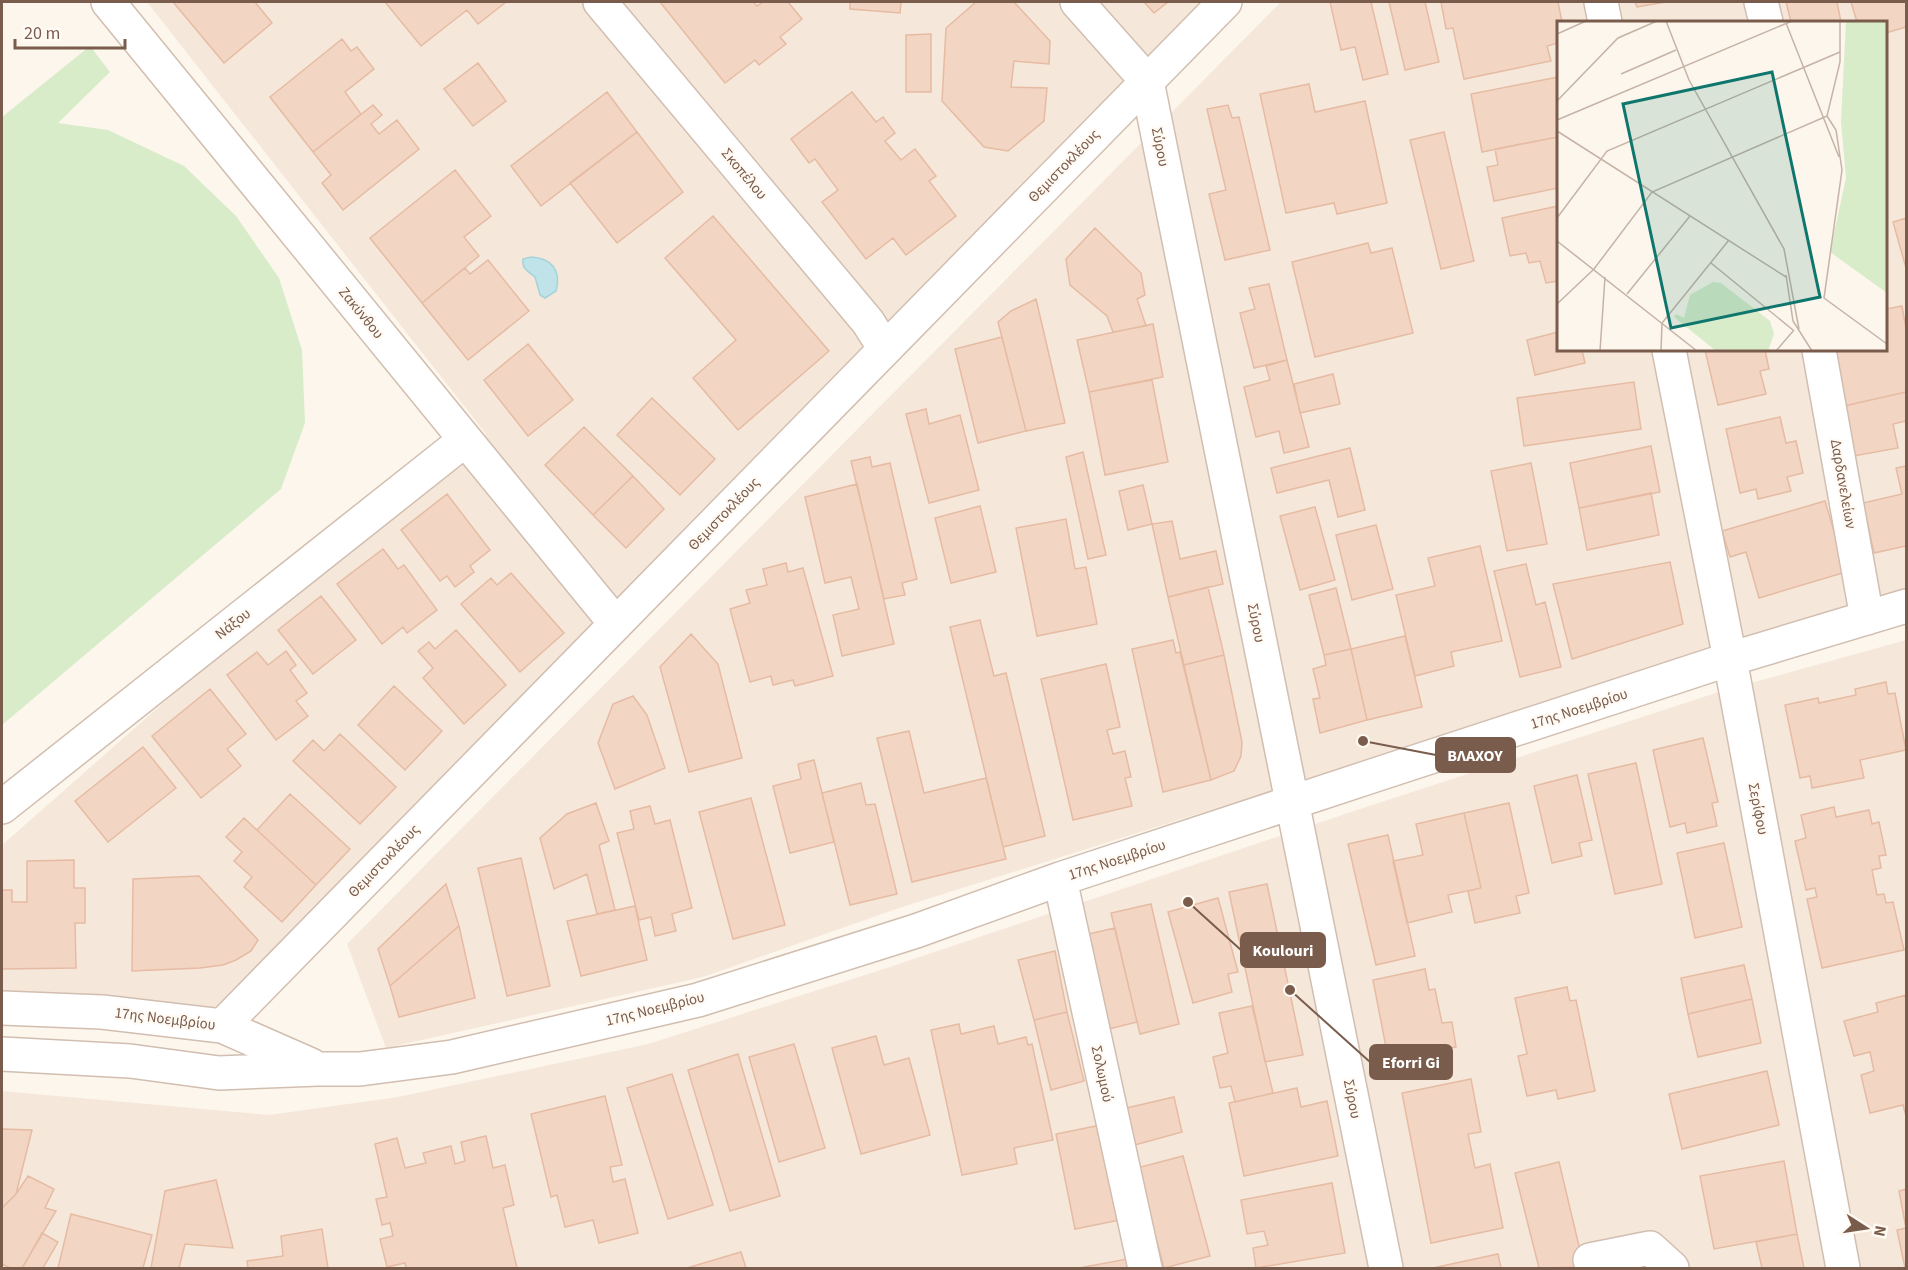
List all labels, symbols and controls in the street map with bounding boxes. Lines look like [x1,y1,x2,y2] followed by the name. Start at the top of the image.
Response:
[15,12,124,50] scale bar
[24,21,60,46] text: 20 m
[1557,21,1887,351] inset map
[1023,124,1105,207] street label: Θεμιστοκλέους
[1146,126,1174,168] street label: Σύρου
[716,144,772,204] street label: Σκοπέλου
[333,282,389,344] street label: Ζακύνθου
[1825,438,1861,530] street label: Δαρδανελείων
[683,472,765,555] street label: Θεμιστοκλέους
[1242,602,1270,644] street label: Σύρου
[211,603,255,645] street label: Νάξου
[1528,683,1630,735] street label: 17ης Νοεμβρίου
[1436,738,1515,772] callout: ΒΛΑΧΟΥ
[1447,745,1503,767] text: ΒΛΑΧΟΥ
[1743,781,1773,837] street label: Σερίφου
[343,819,425,902] street label: Θεμιστοκλέους
[1066,834,1168,886] street label: 17ης Νοεμβρίου
[1241,933,1325,967] callout: Koulouri
[1253,940,1313,962] text: Koulouri
[603,987,707,1031] street label: 17ης Νοεμβρίου
[113,1002,217,1036] street label: 17ης Νοεμβρίου
[1086,1044,1118,1104] street label: Σολωμού
[1370,1045,1452,1079] callout: Eforri Gi
[1382,1052,1440,1074] text: Eforri Gi
[1338,1078,1366,1120] street label: Σύρου
[1836,1198,1896,1258] north arrow
[1868,1223,1892,1238] text: N

